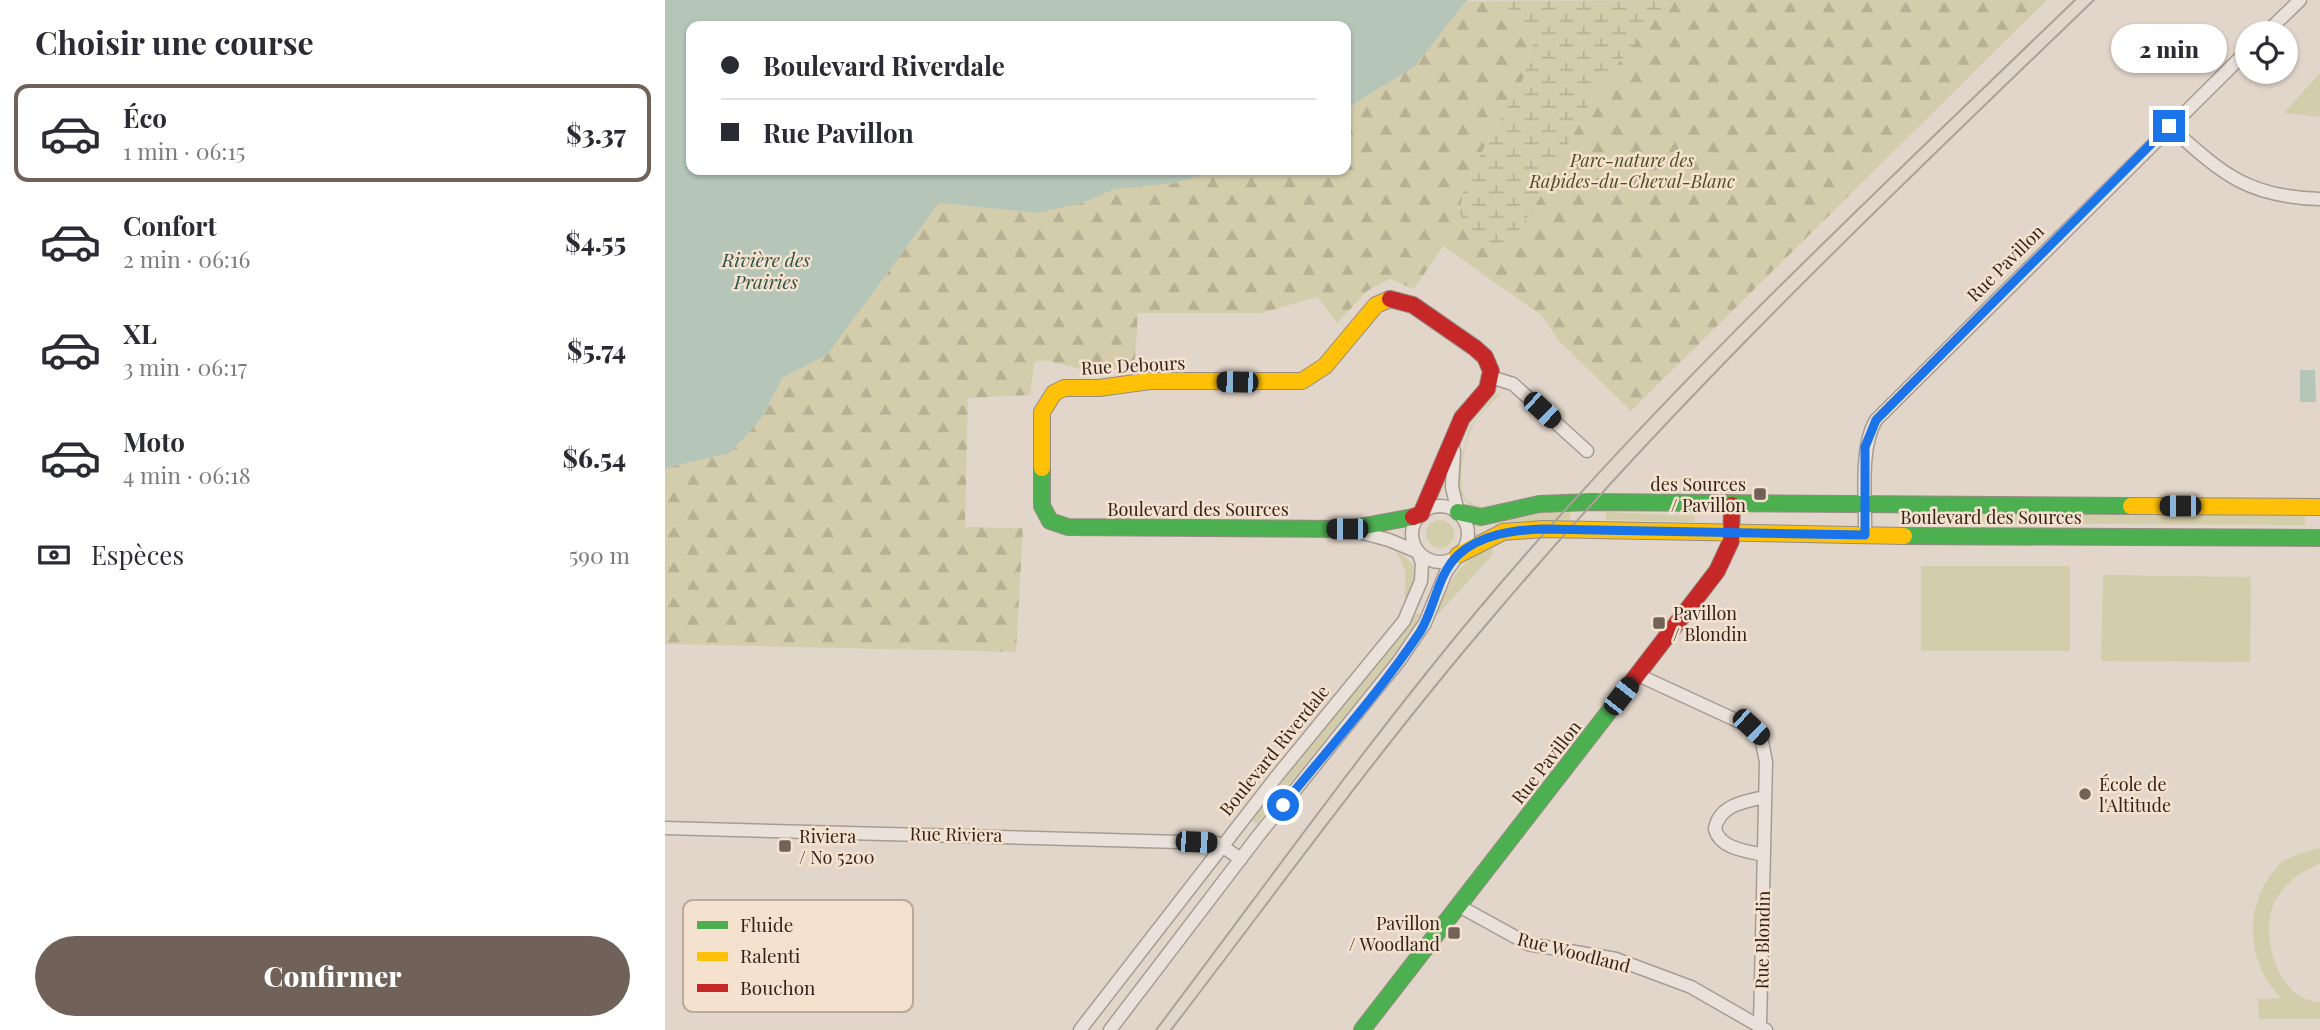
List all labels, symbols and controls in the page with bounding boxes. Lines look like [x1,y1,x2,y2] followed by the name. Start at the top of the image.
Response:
[35,20,314,63] text: Choisir une course
[2235,21,2298,84] map controls
[2235,21,2298,84] button: locate
[2111,24,2227,74] callout: 2 min
[2139,33,2199,64] text: 2 min
[763,48,1005,83] text: Boulevard Riverdale
[123,100,167,135] text: Éco
[39,102,102,165] icon: car
[2153,110,2185,142] route end
[763,115,914,150] text: Rue Pavillon
[566,116,626,151] text: $3.37
[123,135,245,166] text: 1 min · 06:15
[1528,148,1735,193] park label: Parc-nature des Rapides-du-Cheval-Blanc
[123,208,217,243] text: Confort
[39,210,102,273] icon: car
[1961,219,2049,307] street label: Rue Pavillon
[565,224,626,259] text: $4.55
[123,243,250,274] text: 2 min · 06:16
[721,246,810,294] water label: Rivière des Prairies
[123,316,157,351] text: XL
[39,318,102,381] icon: car
[567,332,626,367] text: $5.74
[1080,350,1186,380] street label: Rue Debours
[123,351,247,382] text: 3 min · 06:17
[1216,371,1259,393] car
[1520,388,1565,432] car
[123,424,185,459] text: Moto
[39,426,102,489] icon: car
[563,440,626,475] text: $6.54
[123,459,251,490] text: 4 min · 06:18
[1650,472,1746,517] place label: des Sources / Pavillon
[1752,486,1768,502] marker: des Sources / Pavillon
[2160,496,2202,517] car
[1107,497,1289,521] street label: Boulevard des Sources
[1900,505,2082,529] street label: Boulevard des Sources
[1327,519,1369,540] car
[35,536,73,574] icon: cash
[91,537,184,572] text: Espèces
[569,539,630,570] text: 590 m
[1673,601,1748,646] place label: Pavillon / Blondin
[1651,615,1667,631] marker: Pavillon / Blondin
[1600,673,1643,719] car
[1214,680,1334,820] street label: Boulevard Riverdale
[1729,705,1774,749] car
[1506,715,1586,809] street label: Rue Pavillon
[2099,772,2171,817] place label: École de l'Altitude
[2077,786,2093,802] marker: École de l'Altitude
[1267,789,1299,821] route start
[909,821,1003,847] street label: Rue Riviera
[799,824,875,869] place label: Riviera / No 5200
[1175,831,1218,853] car
[777,838,793,854] marker: Riviera / No 5200
[1749,890,1775,990] street label: Rue Blondin
[683,900,913,1012] legend
[740,911,793,937] text: Fluide
[1349,911,1441,956] place label: Pavillon / Woodland
[1446,925,1462,941] marker: Pavillon / Woodland
[1515,926,1634,978] street label: Rue Woodland
[35,936,630,1016] button: Confirmer
[740,942,801,968] text: Ralenti
[740,974,816,1000] text: Bouchon

